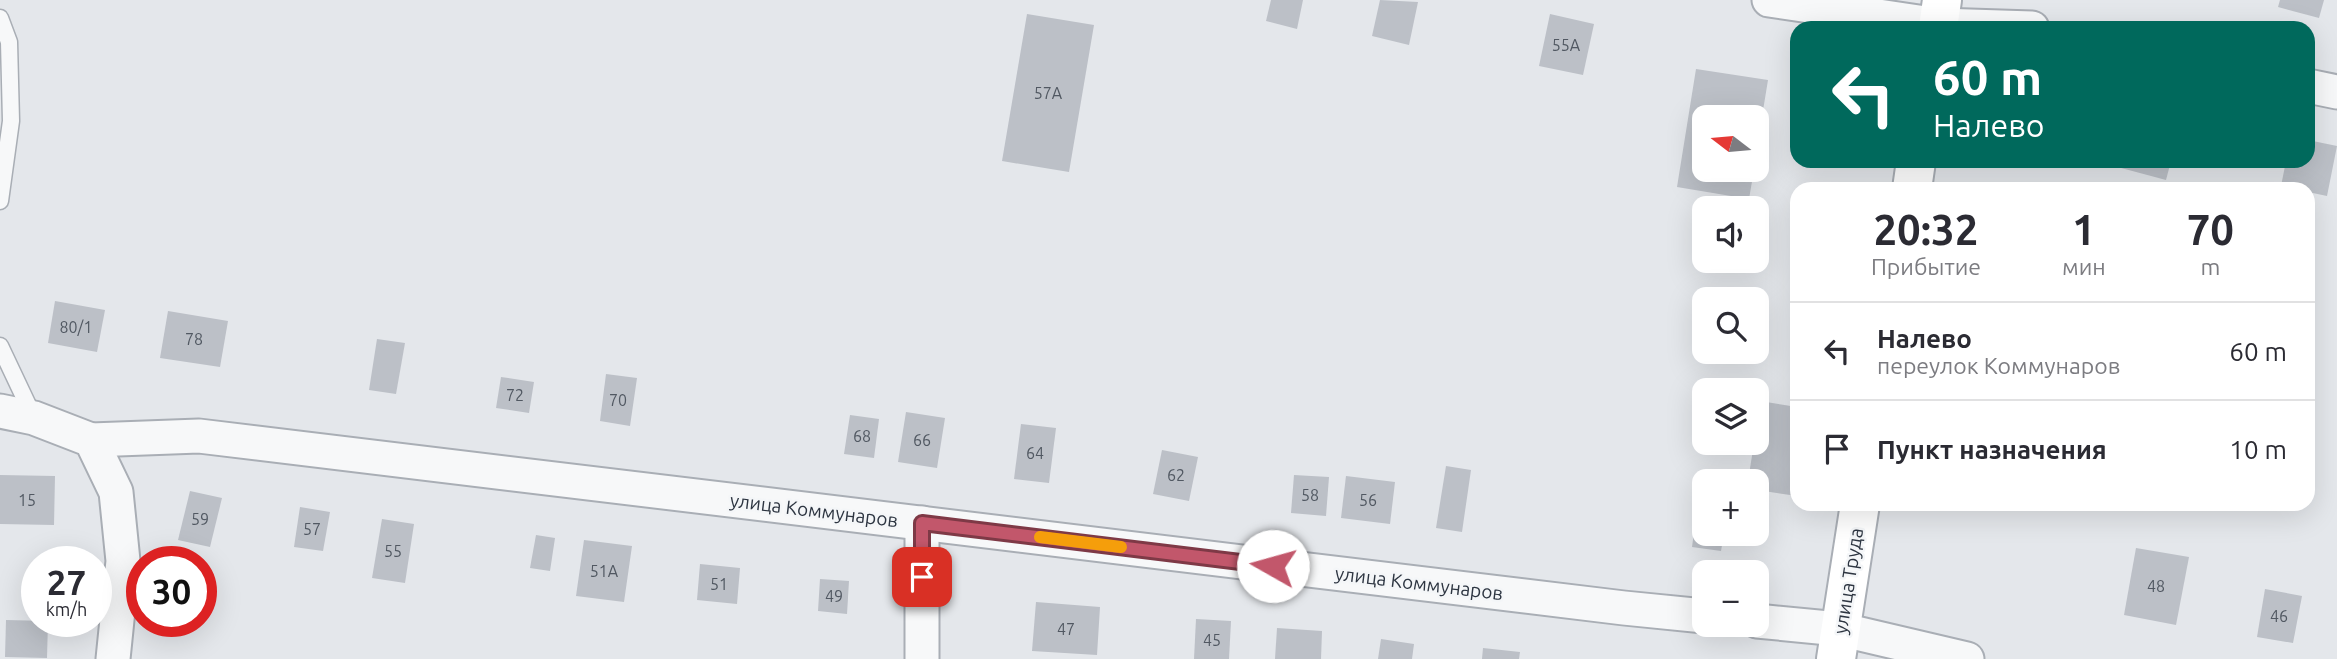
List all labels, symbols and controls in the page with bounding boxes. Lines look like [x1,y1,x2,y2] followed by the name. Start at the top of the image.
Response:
[1552,36,1581,54] house number: 55А
[1818,49,1909,140] icon: left
[1933,49,2042,104] text: 60 m
[1034,84,1063,102] house number: 57А
[1692,105,1769,182] north arrow
[1692,105,1769,637] map controls
[1933,107,2045,143] text: Налево
[1692,196,1769,273] button: sound
[1873,206,1979,253] text: 20:32
[2072,206,2096,253] text: 1
[2187,206,2234,253] text: 70
[1871,254,1981,279] text: Прибытие
[2062,254,2106,279] text: мин
[2200,254,2220,279] text: m
[1692,287,1769,364] button: search
[60,318,92,336] house number: 80/1
[1877,324,1972,353] text: Налево
[185,330,203,348] house number: 78
[1818,332,1856,370] icon: left
[2229,337,2287,366] text: 60 m
[1877,353,2120,378] text: переулок Коммунаров
[1692,378,1769,455] button: layers
[506,386,524,404] house number: 72
[609,391,627,409] house number: 70
[853,427,871,445] house number: 68
[1818,430,1856,468] icon: arrive
[913,431,931,449] house number: 66
[1877,435,2107,464] text: Пункт назначения
[2229,435,2287,464] text: 10 m
[1026,444,1044,462] house number: 64
[1167,466,1185,484] house number: 62
[1692,469,1769,546] button: +
[1301,486,1319,504] house number: 58
[729,489,899,531] street label: улица Коммунаров
[18,491,36,509] house number: 15
[1359,491,1377,509] house number: 56
[191,510,209,528] house number: 59
[303,520,321,538] house number: 57
[1829,526,1867,636] street label: улица Труда
[1236,529,1310,603] position arrow
[384,542,402,560] house number: 55
[126,546,217,637] speed limit sign: 30
[892,547,952,607] pin
[903,558,941,596] icon: arrive
[1692,560,1769,637] button: −
[47,562,86,602] text: 27
[590,562,619,580] house number: 51А
[1334,562,1504,604] street label: улица Коммунаров
[710,575,728,593] house number: 51
[2147,577,2165,595] house number: 48
[825,587,843,605] house number: 49
[46,599,87,619] text: km/h
[2270,607,2288,625] house number: 46
[1057,620,1075,638] house number: 47
[1203,631,1221,649] house number: 45

